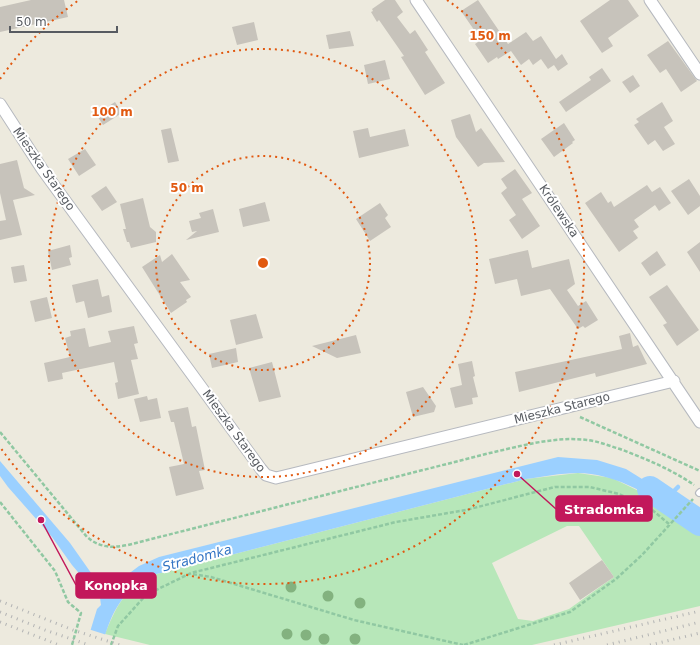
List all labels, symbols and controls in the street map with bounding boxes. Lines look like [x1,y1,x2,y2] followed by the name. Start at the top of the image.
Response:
[10,8,117,34] scale bar
[16,15,47,29] text: 50 m
[469,29,511,43] text: 150 m
[91,105,133,119] text: 100 m
[10,125,78,213] street label: Mieszka Starego
[170,181,204,195] text: 50 m
[536,182,582,240] street label: Królewska
[256,256,270,270] centre of rings
[199,387,269,475] street label: Mieszka Starego
[513,389,611,427] street label: Mieszka Starego
[556,496,652,521] callout: Stradomka
[564,502,644,517] text: Stradomka
[161,542,233,574] water label: Stradomka
[76,573,156,598] callout: Konopka
[84,578,148,593] text: Konopka

